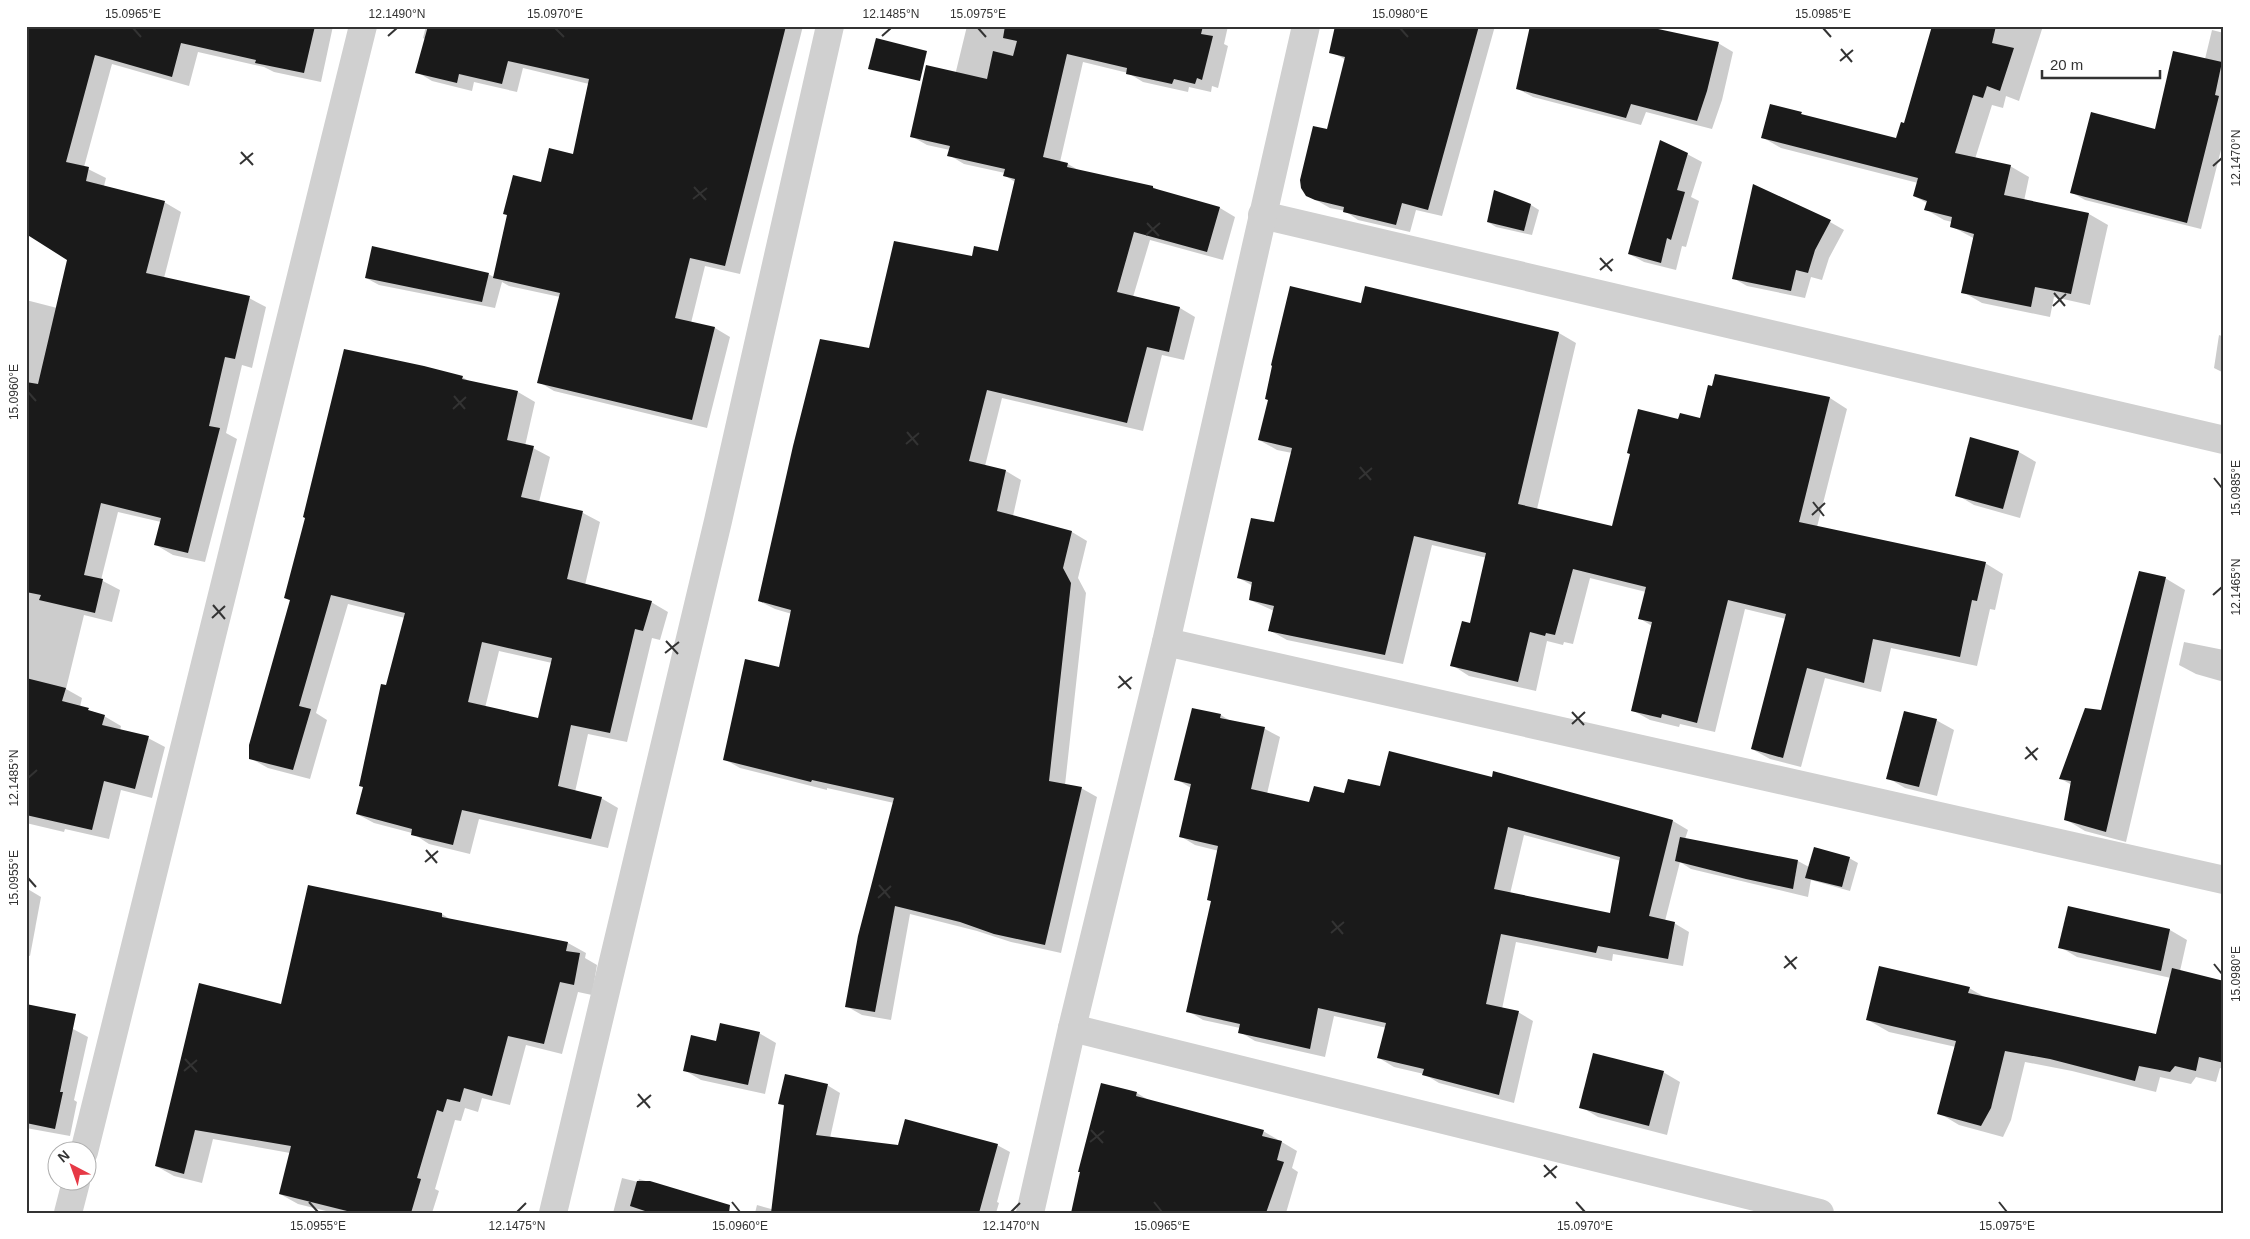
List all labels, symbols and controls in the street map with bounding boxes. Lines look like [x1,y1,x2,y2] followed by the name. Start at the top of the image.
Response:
[105,7,161,21] text: 15.0965°E
[369,7,425,21] text: 12.1490°N
[527,7,583,21] text: 15.0970°E
[863,7,919,21] text: 12.1485°N
[950,7,1006,21] text: 15.0975°E
[1372,7,1428,21] text: 15.0980°E
[1795,7,1851,21] text: 15.0985°E
[2042,48,2160,80] scale bar
[2050,56,2083,73] text: 20 m
[2229,130,2243,186] text: 12.1470°N
[7,364,21,420] text: 15.0960°E
[2229,460,2243,516] text: 15.0985°E
[2229,559,2243,615] text: 12.1465°N
[7,750,21,806] text: 12.1485°N
[7,850,21,906] text: 15.0955°E
[2229,946,2243,1002] text: 15.0980°E
[48,1142,98,1192] north arrow
[54,1147,73,1166] text: N
[290,1219,346,1233] text: 15.0955°E
[489,1219,545,1233] text: 12.1475°N
[712,1219,768,1233] text: 15.0960°E
[983,1219,1039,1233] text: 12.1470°N
[1134,1219,1190,1233] text: 15.0965°E
[1557,1219,1613,1233] text: 15.0970°E
[1979,1219,2035,1233] text: 15.0975°E

